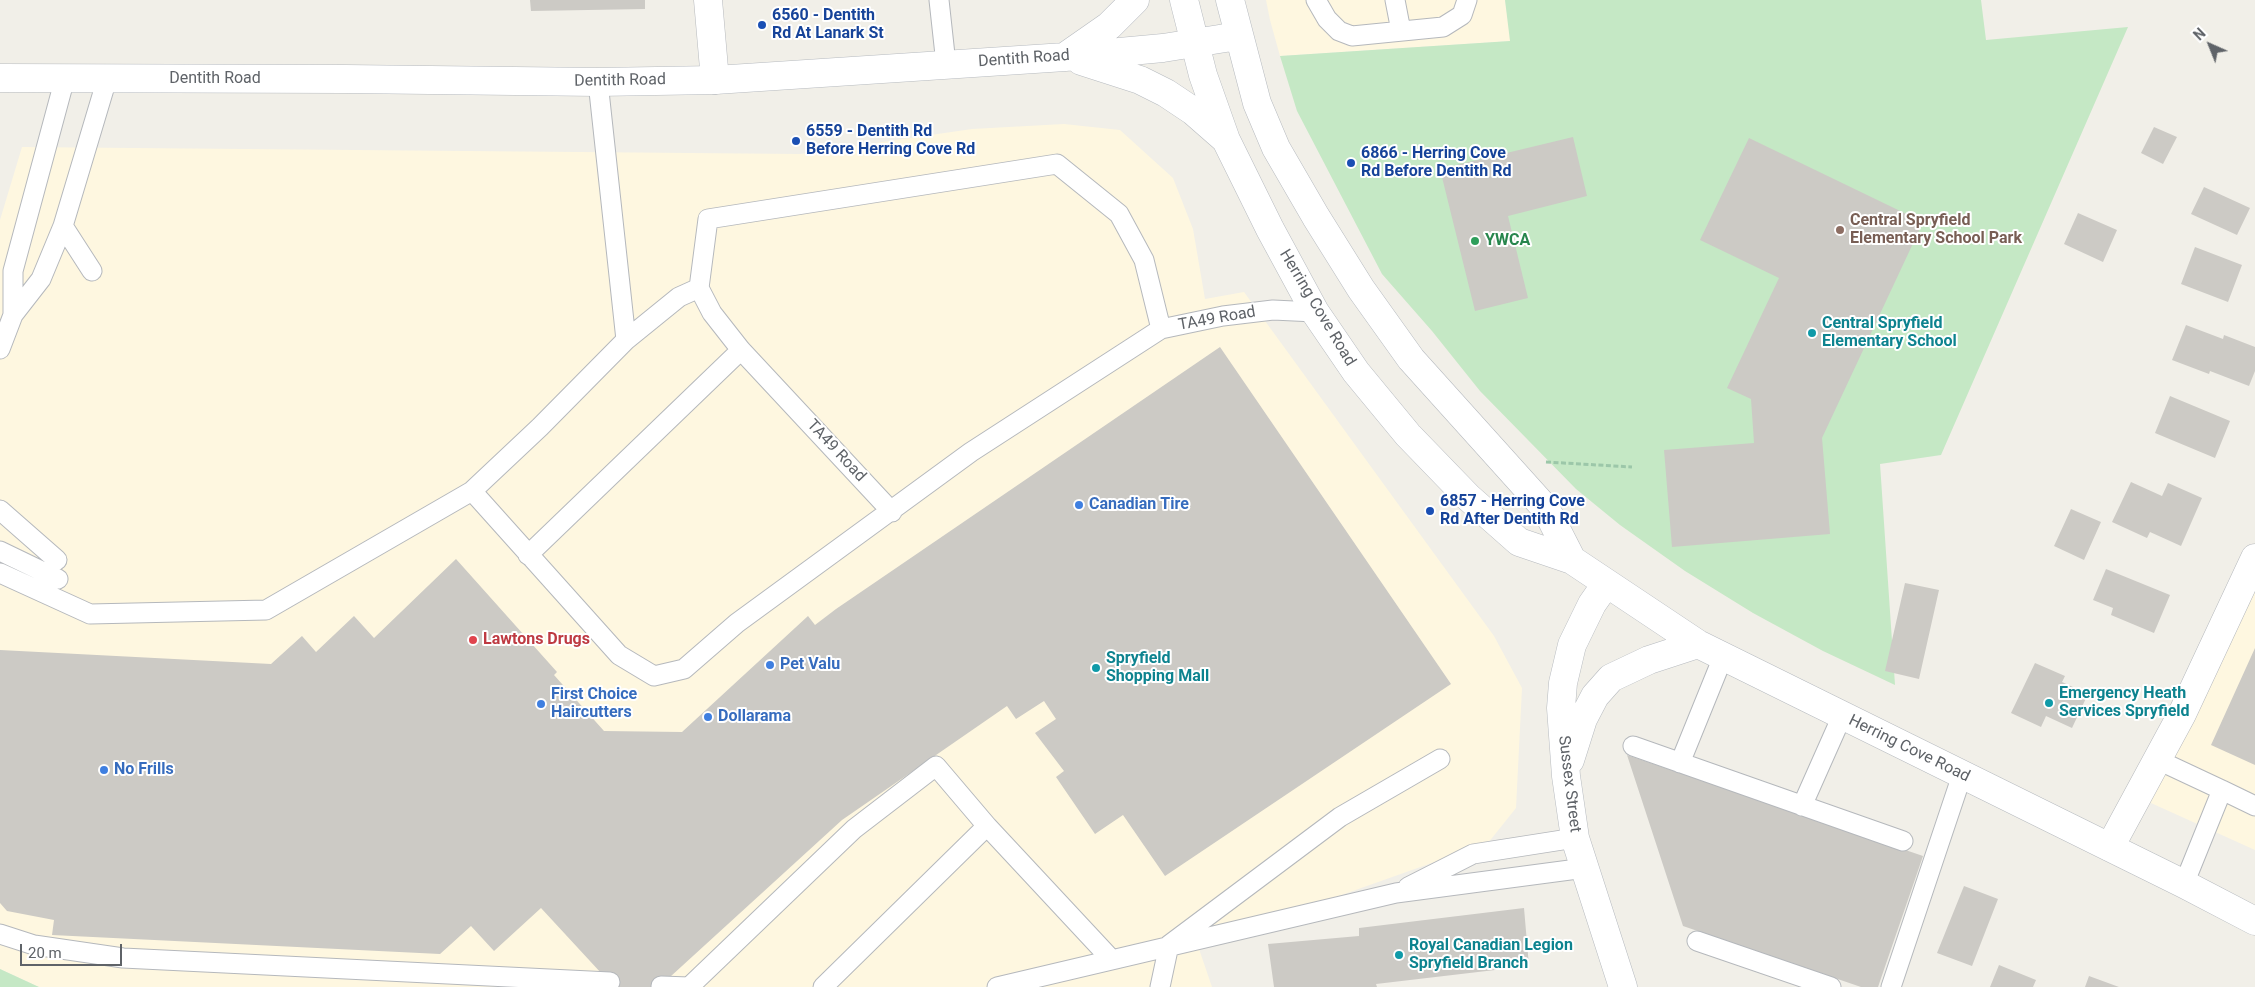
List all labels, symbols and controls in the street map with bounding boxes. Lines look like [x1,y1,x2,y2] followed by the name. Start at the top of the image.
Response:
[772,6,884,44] place label: 6560 - Dentith Rd At Lanark St
[756,19,768,31] marker: 6560 - Dentith Rd At Lanark St
[2185,20,2235,70] north arrow
[2190,25,2209,43] text: N
[978,46,1070,72] street label: Dentith Road
[169,69,261,89] street label: Dentith Road
[574,71,666,91] street label: Dentith Road
[806,122,975,160] place label: 6559 - Dentith Rd Before Herring Cove Rd
[790,135,802,147] marker: 6559 - Dentith Rd Before Herring Cove Rd
[1361,144,1511,182] place label: 6866 - Herring Cove Rd Before Dentith Rd
[1345,157,1357,169] marker: 6866 - Herring Cove Rd Before Dentith Rd
[1850,211,2022,249] place label: Central Spryfield Elementary School Park
[1834,224,1846,236] marker: Central Spryfield Elementary School Park
[1485,231,1530,251] place label: YWCA
[1469,235,1481,247] marker: YWCA
[1275,246,1359,370] street label: Herring Cove Road
[1177,303,1257,335] street label: TA49 Road
[1822,314,1957,352] place label: Central Spryfield Elementary School
[1806,327,1818,339] marker: Central Spryfield Elementary School
[802,416,870,486] street label: TA49 Road
[1440,492,1585,530] place label: 6857 - Herring Cove Rd After Dentith Rd
[1089,495,1189,515] place label: Canadian Tire
[1073,499,1085,511] marker: Canadian Tire
[1424,505,1436,517] marker: 6857 - Herring Cove Rd After Dentith Rd
[483,630,590,650] place label: Lawtons Drugs
[467,634,479,646] marker: Lawtons Drugs
[1106,649,1209,687] place label: Spryfield Shopping Mall
[780,655,840,675] place label: Pet Valu
[764,659,776,671] marker: Pet Valu
[1090,662,1102,674] marker: Spryfield Shopping Mall
[2059,684,2190,722] place label: Emergency Heath Services Spryfield
[551,685,637,723] place label: First Choice Haircutters
[2043,697,2055,709] marker: Emergency Heath Services Spryfield
[535,698,547,710] marker: First Choice Haircutters
[718,707,791,727] place label: Dollarama
[702,711,714,723] marker: Dollarama
[1845,711,1973,787] street label: Herring Cove Road
[1554,734,1584,834] street label: Sussex Street
[114,760,174,780] place label: No Frills
[98,764,110,776] marker: No Frills
[22,934,125,966] scale bar
[1409,936,1573,974] place label: Royal Canadian Legion Spryfield Branch
[28,944,62,962] text: 20 m
[1393,949,1405,961] marker: Royal Canadian Legion Spryfield Branch

